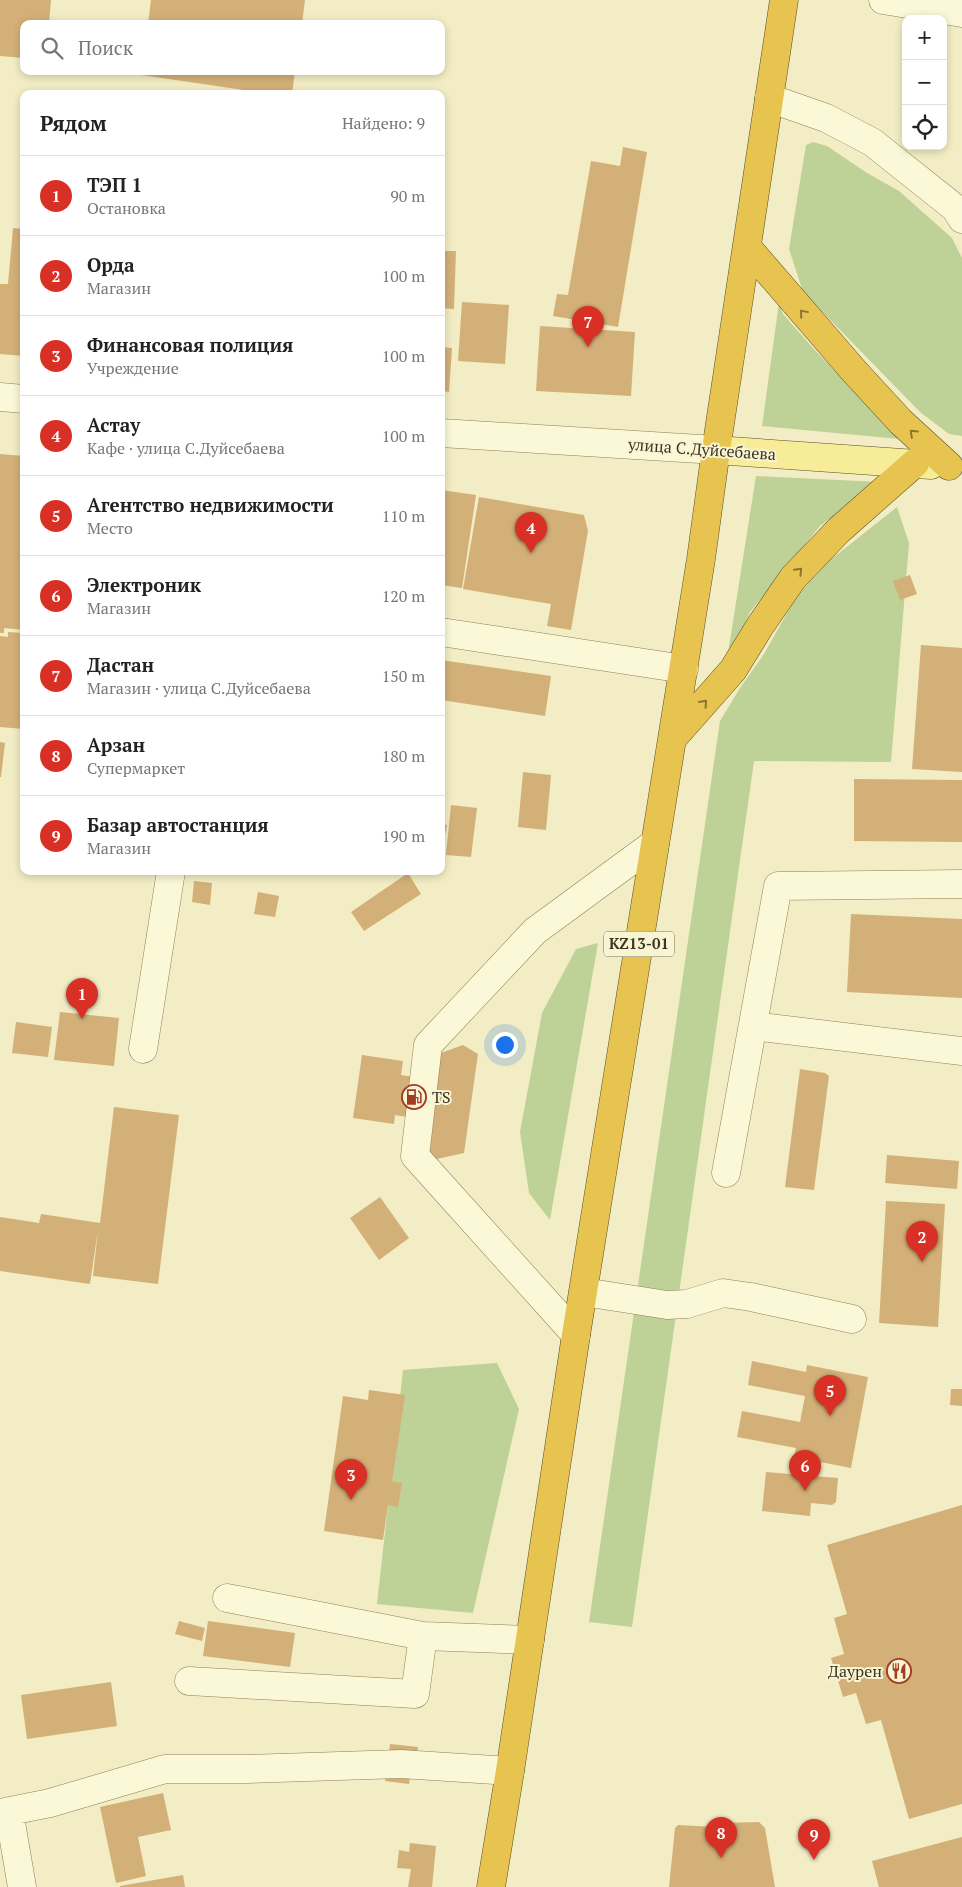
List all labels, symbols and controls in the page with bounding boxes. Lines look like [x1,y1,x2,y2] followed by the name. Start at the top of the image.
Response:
[902,15,947,150] map controls
[902,15,947,60] button: +
[20,20,445,75] search box
[38,34,66,62] icon: search
[78,35,133,60] text: Поиск
[902,60,947,105] button: −
[902,105,947,150] button: locate
[40,109,107,137] text: Рядом
[342,112,425,134] text: Найдено: 9
[87,172,142,197] text: ТЭП 1
[51,185,61,207] text: 1
[390,185,425,207] text: 90 m
[87,197,166,219] text: Остановка
[87,252,135,277] text: Орда
[51,265,61,287] text: 2
[382,265,425,287] text: 100 m
[87,277,151,299] text: Магазин
[572,306,604,347] pin: 7
[799,310,808,319] one-way arrow
[87,332,293,357] text: Финансовая полиция
[51,345,61,367] text: 3
[382,345,425,367] text: 100 m
[87,357,179,379] text: Учреждение
[87,412,140,437] text: Астау
[51,425,61,447] text: 4
[382,425,425,447] text: 100 m
[909,430,918,439] one-way arrow
[626,433,777,465] street label: улица С.Дуйсебаева
[87,437,285,459] text: Кафе · улица С.Дуйсебаева
[87,492,334,517] text: Агентство недвижимости
[51,505,61,527] text: 5
[382,505,425,527] text: 110 m
[515,512,547,553] pin: 4
[87,517,133,539] text: Место
[793,568,802,577] one-way arrow
[87,572,201,597] text: Электроник
[51,585,61,607] text: 6
[382,585,425,607] text: 120 m
[87,597,151,619] text: Магазин
[87,652,154,677] text: Дастан
[51,665,61,687] text: 7
[382,665,425,687] text: 150 m
[87,677,311,699] text: Магазин · улица С.Дуйсебаева
[699,699,708,708] one-way arrow
[87,732,145,757] text: Арзан
[51,745,61,767] text: 8
[382,745,425,767] text: 180 m
[87,757,185,779] text: Супермаркет
[87,812,269,837] text: Базар автостанция
[51,825,61,847] text: 9
[382,825,425,847] text: 190 m
[87,837,151,859] text: Магазин
[604,932,674,956] road number: KZ13-01
[66,978,98,1019] pin: 1
[492,1032,518,1058] your location
[401,1084,427,1110] fuel station icon: TS
[432,1086,450,1108] place label: TS
[906,1221,938,1262] pin: 2
[814,1375,846,1416] pin: 5
[789,1450,821,1491] pin: 6
[335,1459,367,1500] pin: 3
[886,1658,912,1684] restaurant icon: Даурен
[828,1660,882,1682] place label: Даурен
[705,1817,737,1858] pin: 8
[798,1819,830,1860] pin: 9

